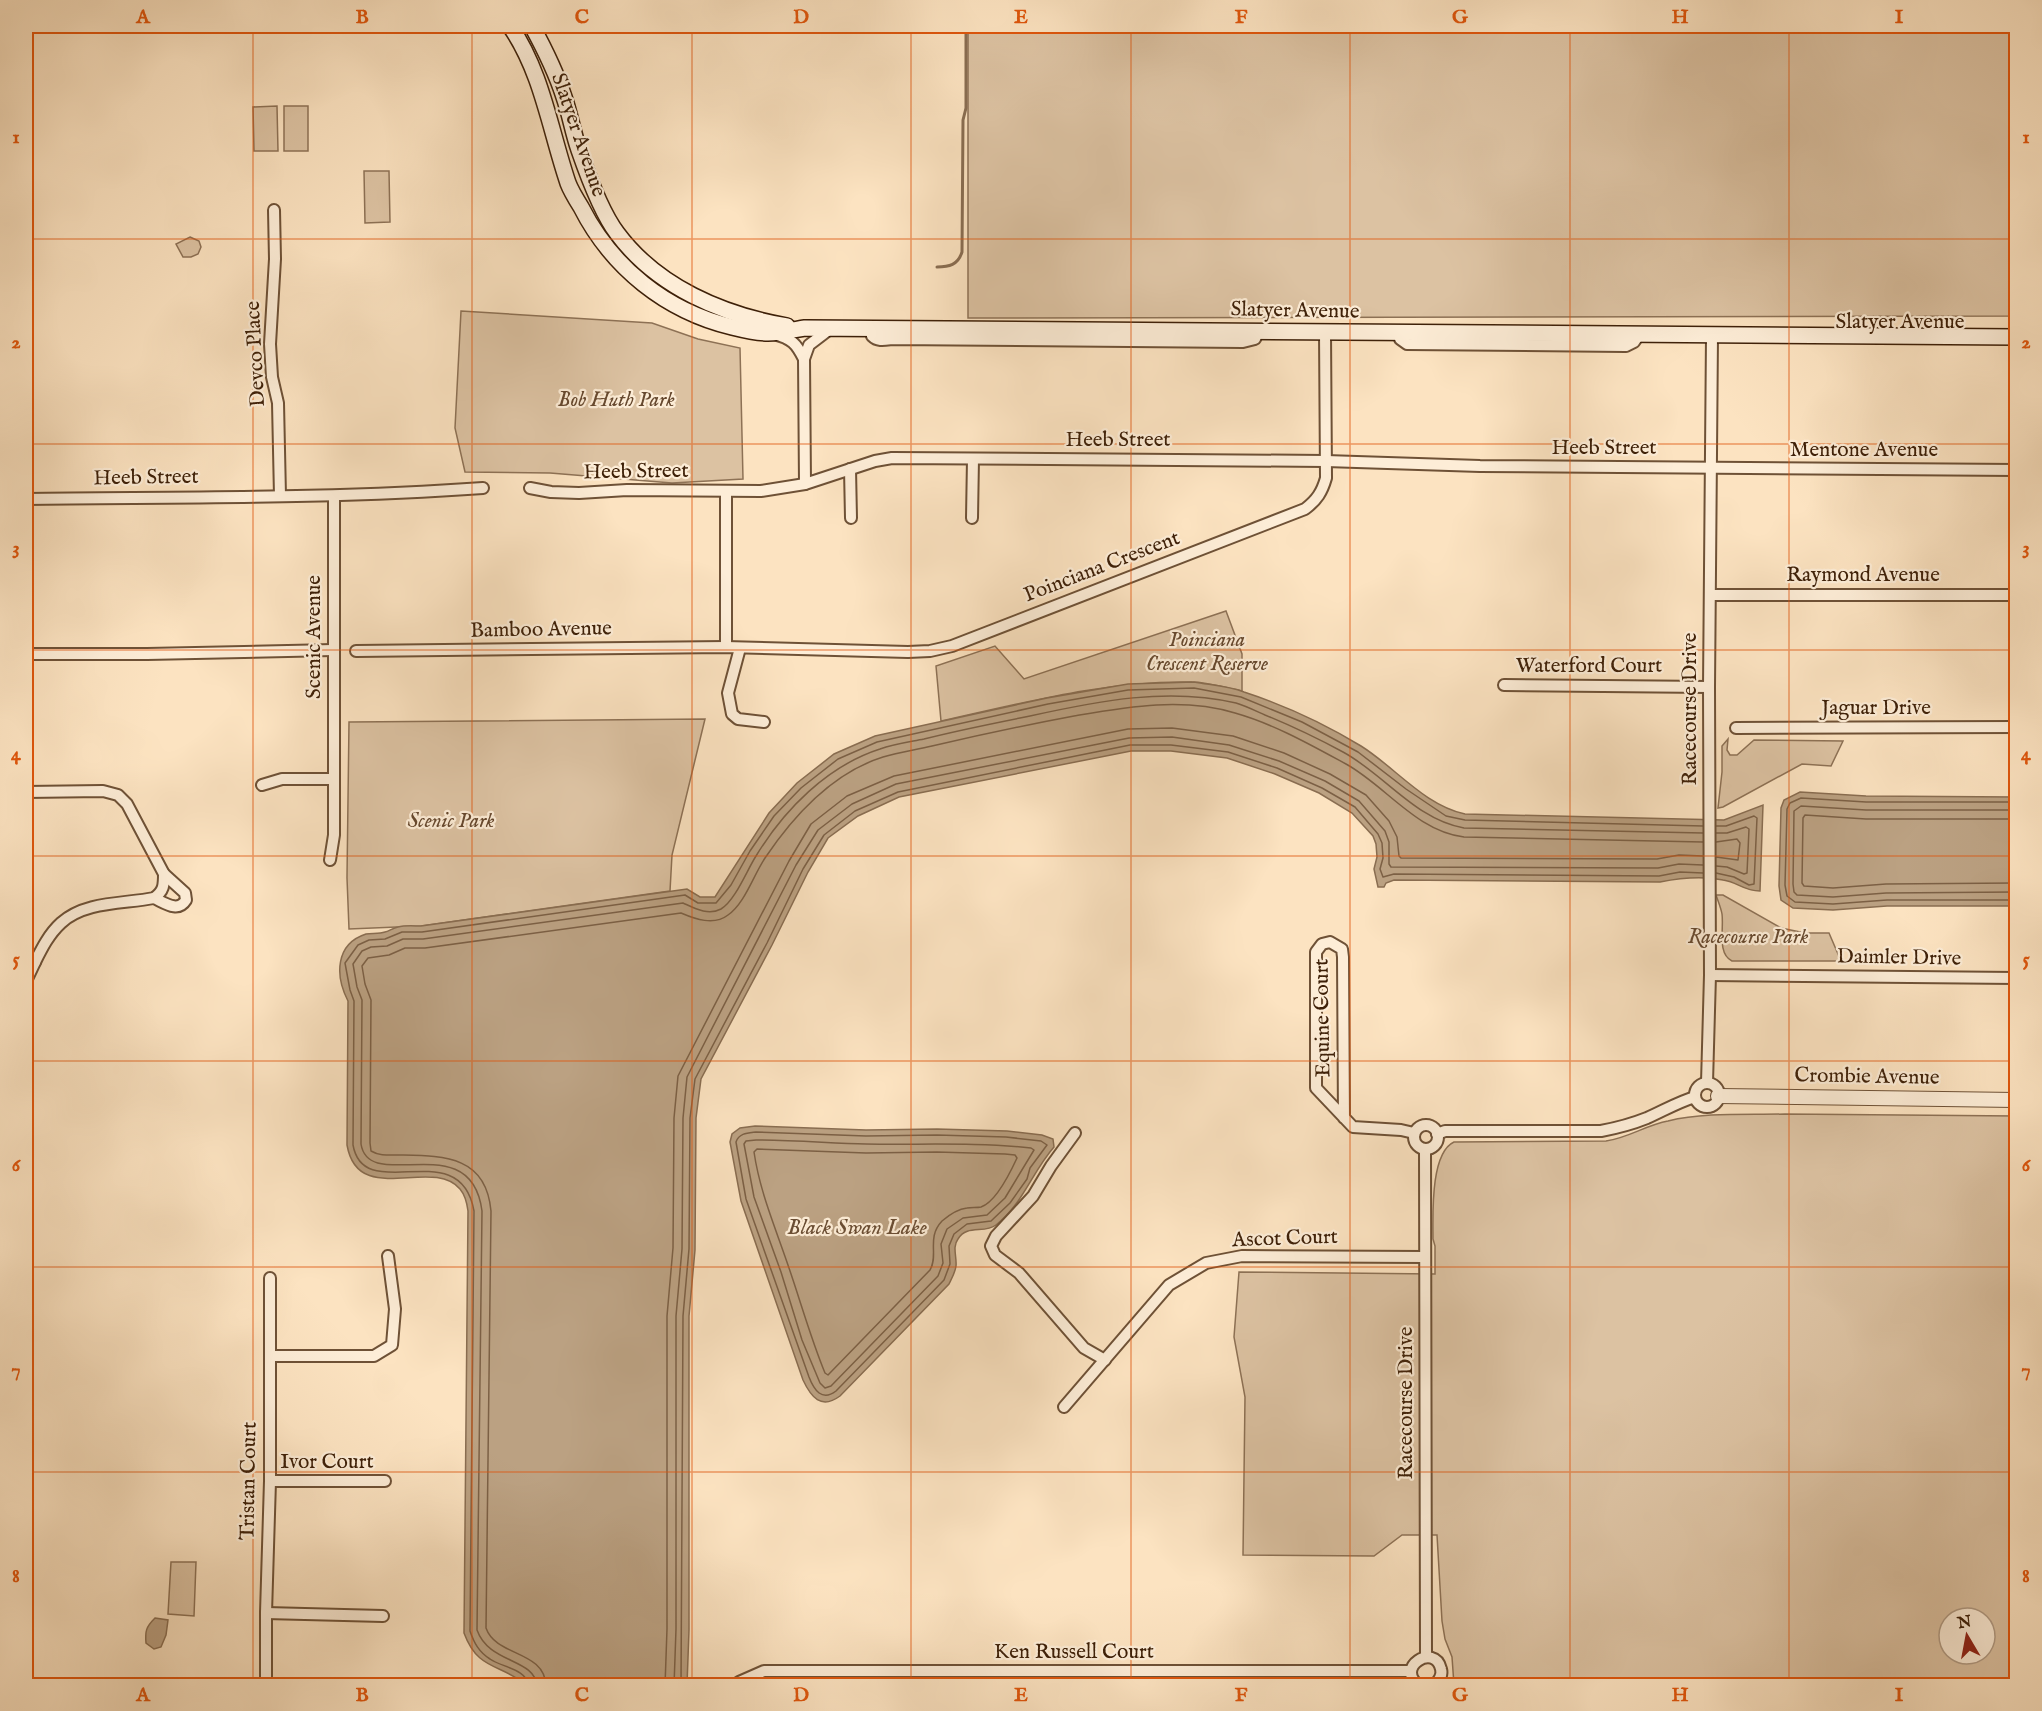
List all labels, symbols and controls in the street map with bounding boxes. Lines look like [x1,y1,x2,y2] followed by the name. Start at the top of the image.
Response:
[135,5,151,30] text: A
[355,5,369,30] text: B
[575,5,589,30] text: C
[793,5,809,30] text: D
[1014,5,1028,30] text: E
[1235,5,1248,30] text: F
[1452,5,1469,30] text: G
[1671,5,1689,30] text: H
[1895,5,1904,30] text: I
[544,70,612,201] street label: Slatyer Avenue
[12,125,20,150] text: 1
[2022,125,2030,150] text: 1
[1230,296,1360,326] street label: Slatyer Avenue
[240,300,272,408] street label: Devco Place
[1836,309,1965,336] street label: Slatyer Avenue
[11,330,21,355] text: 2
[2021,330,2031,355] text: 2
[557,387,675,414] park label: Bob Huth Park
[1065,427,1171,454] street label: Heeb Street
[1551,435,1657,462] street label: Heeb Street
[1790,437,1939,464] street label: Mentone Avenue
[583,458,689,486] street label: Heeb Street
[93,464,199,492] street label: Heeb Street
[1020,525,1184,609] street label: Poinciana Crescent
[12,536,20,561] text: 3
[2022,536,2030,561] text: 3
[1786,562,1940,589] street label: Raymond Avenue
[301,575,328,699] street label: Scenic Avenue
[470,615,612,645] street label: Bamboo Avenue
[1146,627,1268,678] park label: Poinciana Crescent Reserve
[1677,632,1704,785] street label: Racecourse Drive
[1516,653,1662,680] street label: Waterford Court
[1819,695,1931,722] street label: Jaguar Drive
[11,742,22,767] text: 4
[2021,742,2032,767] text: 4
[407,808,495,835] park label: Scenic Park
[1688,924,1809,951] park label: Racecourse Park
[1837,943,1962,973] street label: Daimler Drive
[12,947,20,972] text: 5
[2022,947,2030,972] text: 5
[1308,958,1338,1078] street label: Equine Court
[1794,1062,1940,1092] street label: Crombie Avenue
[12,1153,22,1178] text: 6
[2022,1153,2032,1178] text: 6
[787,1214,928,1242] water label: Black Swan Lake
[1231,1224,1338,1254] street label: Ascot Court
[1393,1326,1420,1479] street label: Racecourse Drive
[11,1358,21,1383] text: 7
[2021,1358,2031,1383] text: 7
[234,1422,264,1540] street label: Tristan Court
[280,1449,374,1476] street label: Ivor Court
[12,1564,20,1589] text: 8
[2022,1564,2030,1589] text: 8
[1937,1606,1997,1666] north arrow
[1955,1612,1973,1634] text: N
[994,1639,1154,1666] street label: Ken Russell Court
[135,1683,151,1708] text: A
[355,1683,369,1708] text: B
[575,1683,589,1708] text: C
[793,1683,809,1708] text: D
[1014,1683,1028,1708] text: E
[1235,1683,1248,1708] text: F
[1452,1683,1469,1708] text: G
[1671,1683,1689,1708] text: H
[1895,1683,1904,1708] text: I

